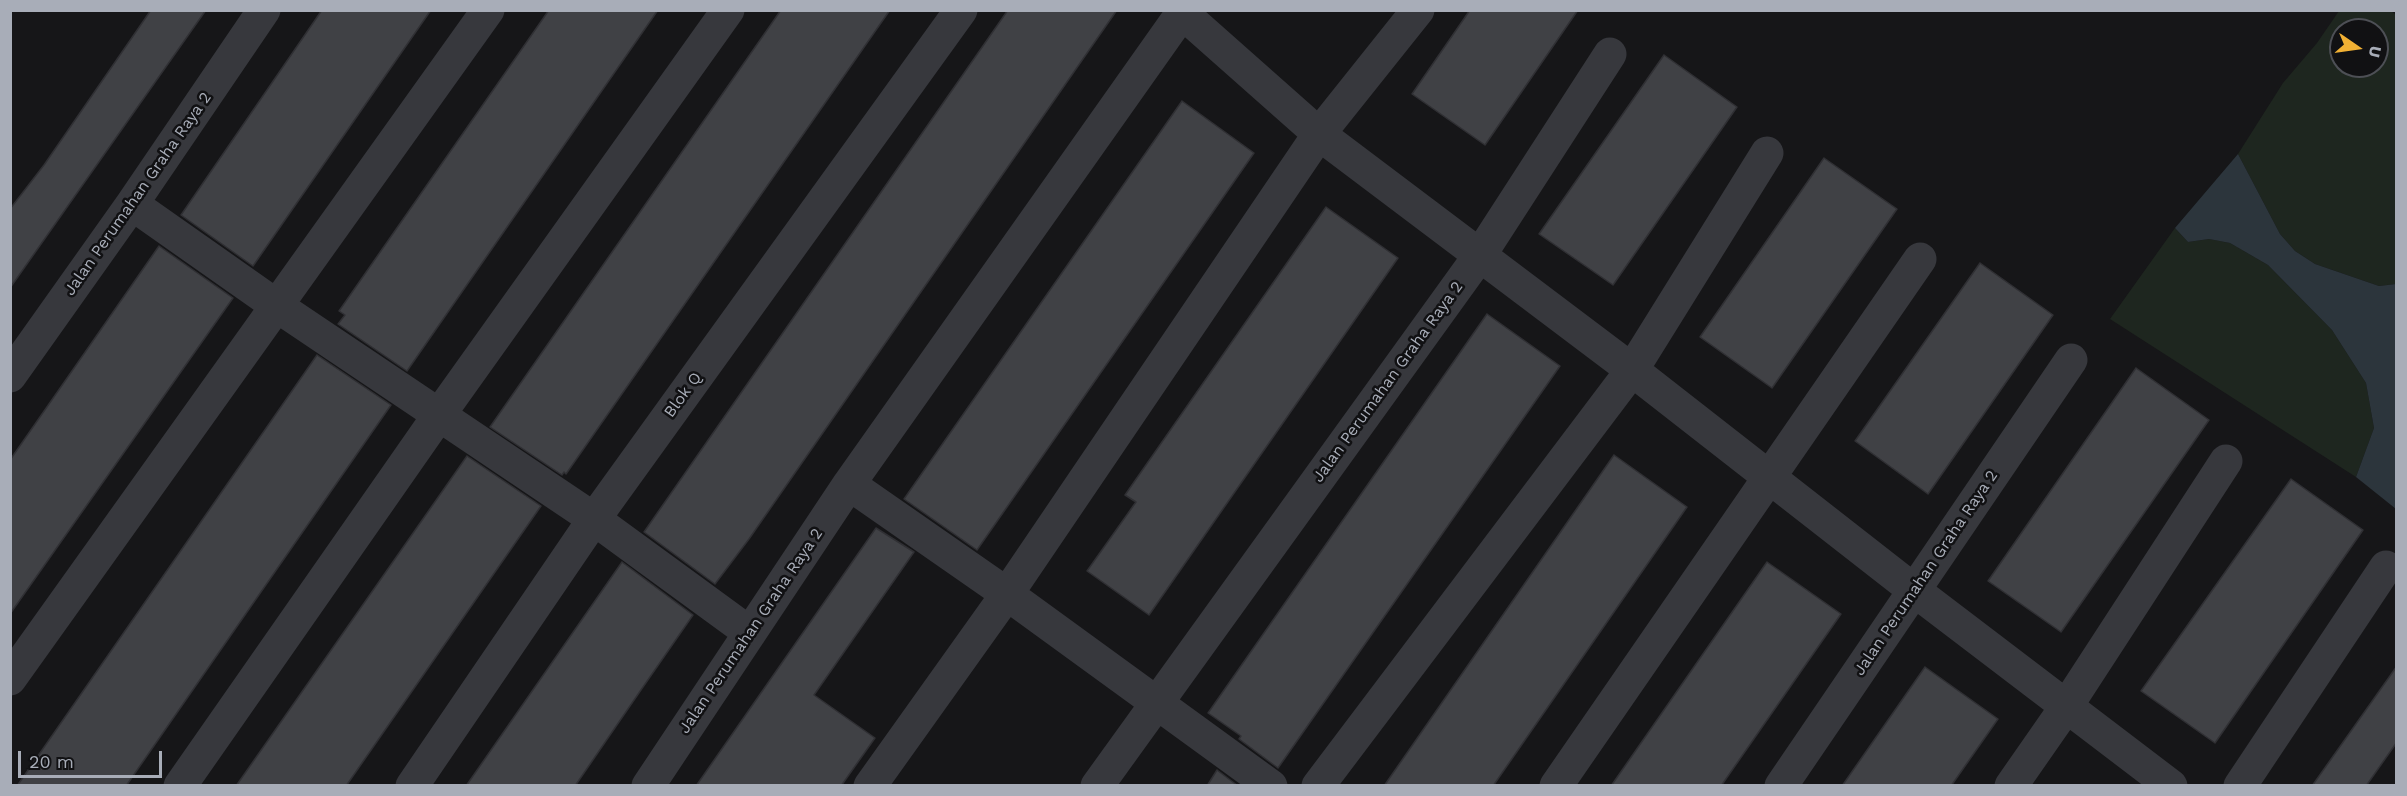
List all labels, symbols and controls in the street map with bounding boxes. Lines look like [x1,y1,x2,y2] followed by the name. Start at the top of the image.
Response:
[2329,18,2389,78] north arrow
[2365,44,2386,59] text: U
[60,89,216,299] street label: Jalan Perumahan Graha Raya 2
[1309,278,1467,486] street label: Jalan Perumahan Graha Raya 2
[660,369,706,421] street label: Blok Q
[1850,467,2002,679] street label: Jalan Perumahan Graha Raya 2
[675,525,827,737] street label: Jalan Perumahan Graha Raya 2
[21,739,165,777] scale bar
[29,751,74,772] text: 20 m

